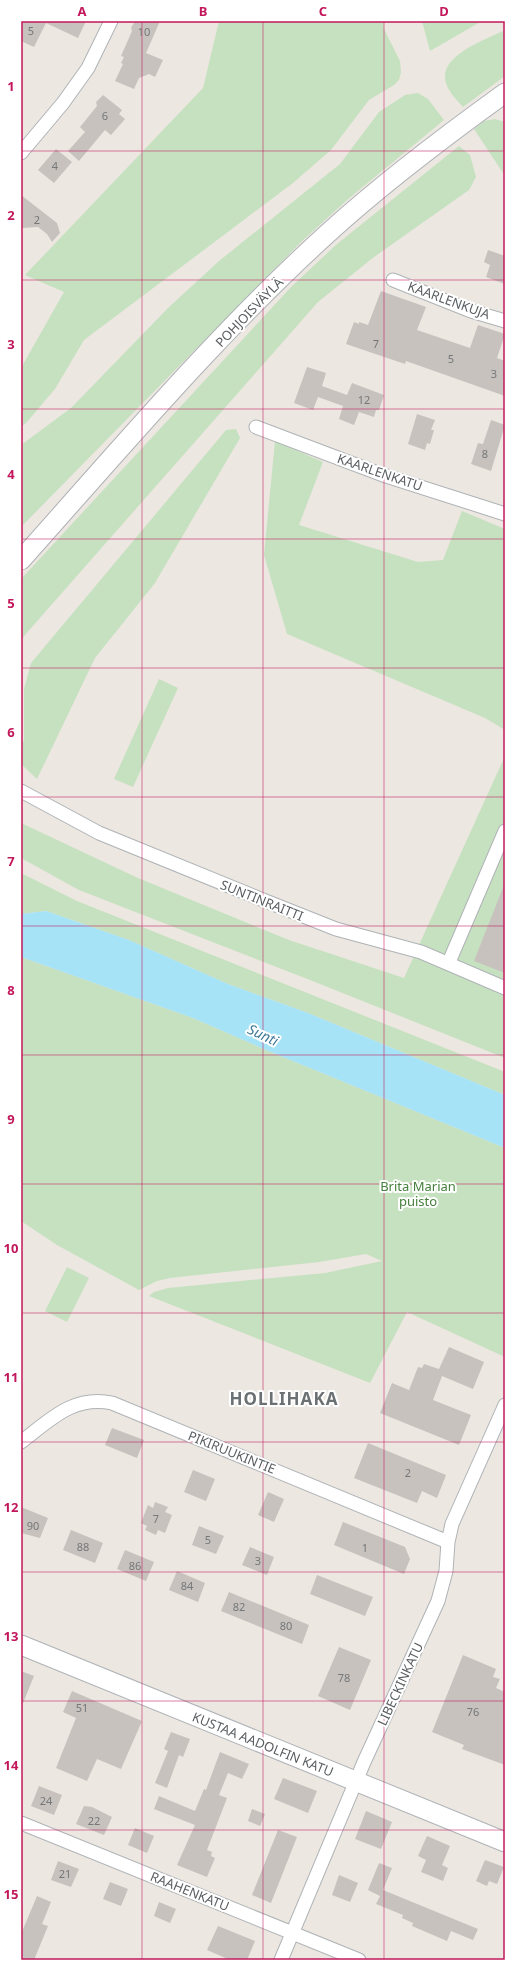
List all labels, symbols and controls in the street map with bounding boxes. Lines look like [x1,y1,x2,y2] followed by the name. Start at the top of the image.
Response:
[78,2,87,20] text: A
[199,2,207,20] text: B
[319,2,327,20] text: C
[439,2,449,20] text: D
[28,23,34,38] house number: 5
[138,24,150,39] house number: 10
[7,77,15,95] text: 1
[102,108,108,123] house number: 6
[52,158,59,173] house number: 4
[7,206,15,224] text: 2
[34,212,40,227] house number: 2
[211,273,287,351] street label: POHJOISVÄYLÄ
[405,277,493,323] street label: KAARLENKUJA
[7,335,15,353] text: 3
[373,336,379,351] house number: 7
[448,351,454,366] house number: 5
[491,366,497,381] house number: 3
[358,392,370,407] house number: 12
[482,446,488,461] house number: 8
[335,449,425,495] street label: KAARLENKATU
[7,465,15,483] text: 4
[7,594,15,612] text: 5
[7,723,15,741] text: 6
[7,852,15,870] text: 7
[218,875,306,925] street label: SUNTINRAITTI
[7,981,15,999] text: 8
[245,1019,282,1050] water label: Sunti
[7,1110,15,1128] text: 9
[380,1177,456,1210] park label: Brita Marian puisto
[4,1239,18,1257] text: 10
[4,1368,18,1386] text: 11
[230,1387,338,1410] district label: HOLLIHAKA
[186,1426,278,1478] street label: PIKIRUUKINTIE
[405,1465,411,1480] house number: 2
[4,1498,18,1516] text: 12
[153,1511,159,1526] house number: 7
[27,1518,39,1533] house number: 90
[205,1532,211,1547] house number: 5
[77,1539,89,1554] house number: 88
[362,1540,368,1555] house number: 1
[255,1553,261,1568] house number: 3
[129,1558,141,1573] house number: 86
[181,1578,194,1593] house number: 84
[233,1599,245,1614] house number: 82
[280,1618,292,1633] house number: 80
[4,1627,18,1645] text: 13
[373,1640,427,1728] street label: LIBECKINKATU
[338,1670,350,1685] house number: 78
[76,1700,88,1715] house number: 51
[467,1704,479,1719] house number: 76
[190,1707,336,1781] street label: KUSTAA AADOLFIN KATU
[4,1756,19,1774] text: 14
[40,1793,53,1808] house number: 24
[88,1813,100,1828] house number: 22
[59,1866,71,1881] house number: 21
[148,1867,232,1915] street label: RAAHENKATU
[4,1885,18,1903] text: 15

